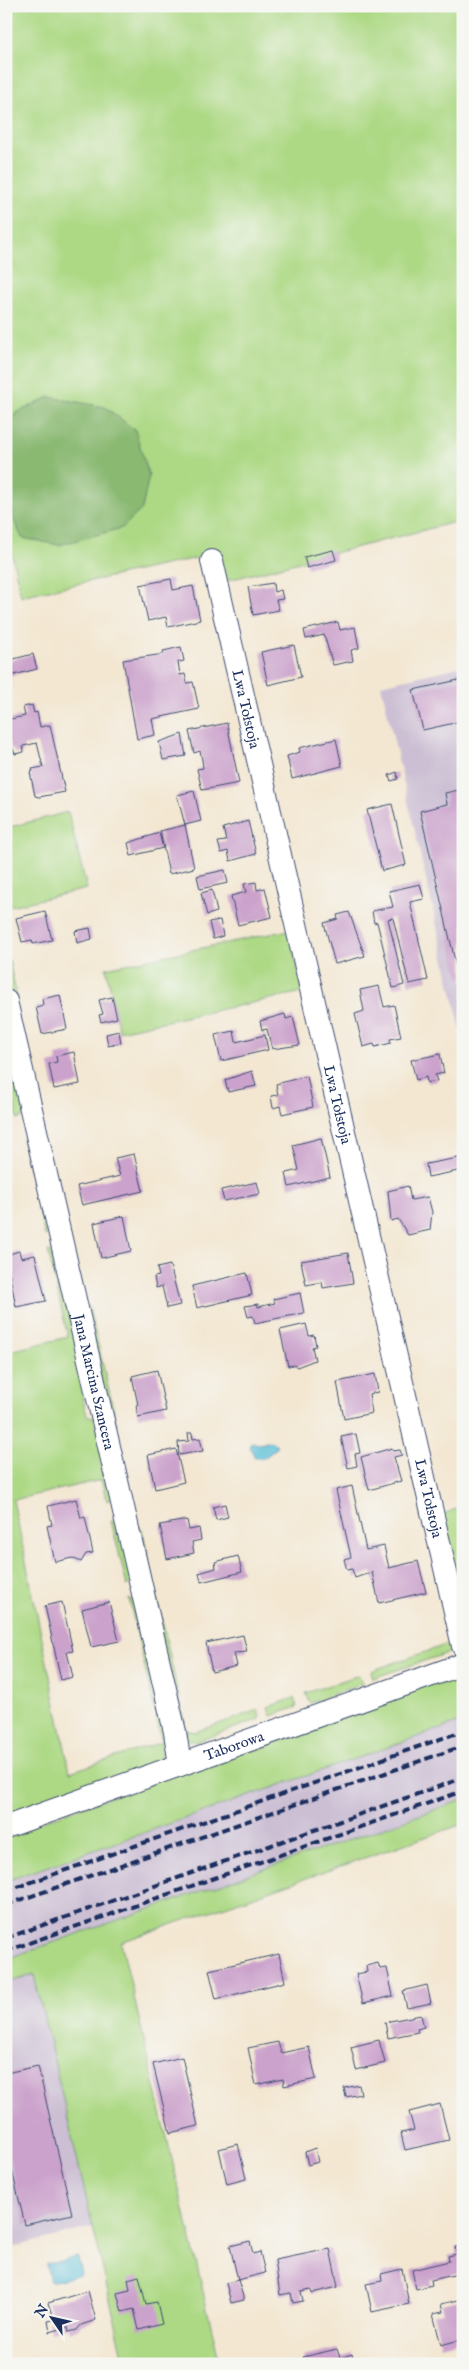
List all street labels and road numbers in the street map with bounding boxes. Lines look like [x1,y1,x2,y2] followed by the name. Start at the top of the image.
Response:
[227,668,264,751] street label: Lwa Tołstoja
[319,1063,356,1147] street label: Lwa Tołstoja
[68,1310,119,1452] street label: Jana Marcina Szancera
[410,1457,447,1540] street label: Lwa Tołstoja
[202,1727,267,1766] street label: Taborowa

